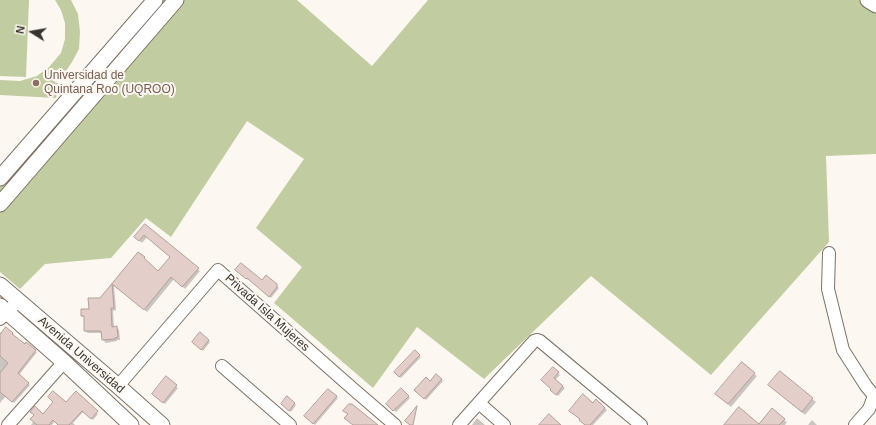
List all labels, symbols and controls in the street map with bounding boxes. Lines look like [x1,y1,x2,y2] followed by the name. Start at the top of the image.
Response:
[12,12,52,52] north arrow
[14,25,27,35] text: N
[44,69,175,97] place label: Universidad de Quintana Roo (UQROO)
[31,78,41,88] marker: Universidad de Quintana Roo (UQROO)
[222,271,312,355] street label: Privada Isla Mujeres
[35,314,127,396] street label: Avenida Universidad

